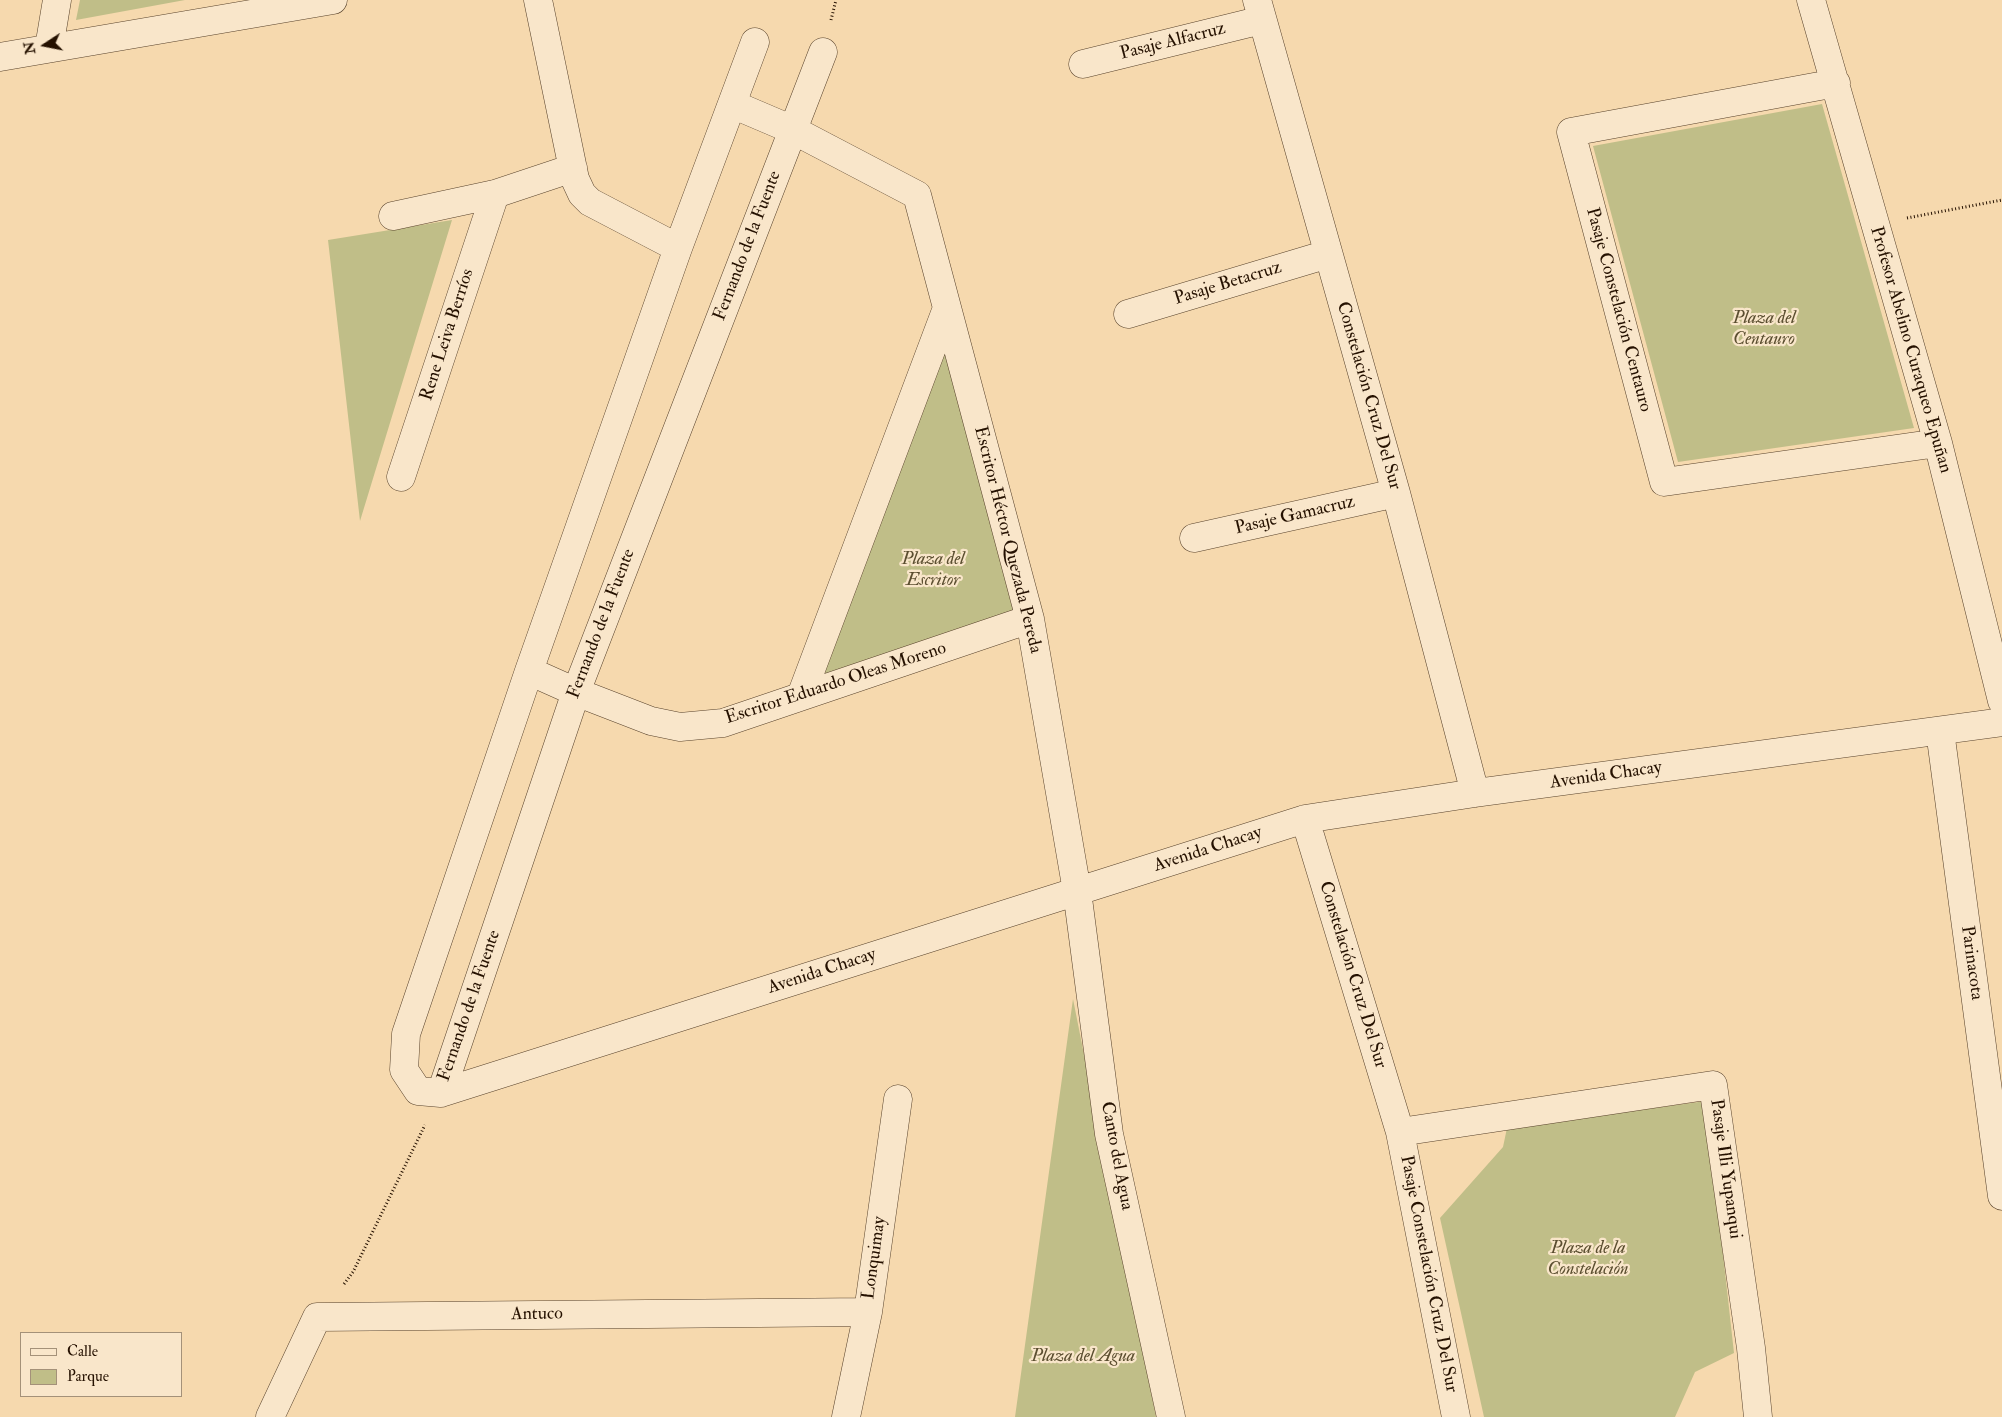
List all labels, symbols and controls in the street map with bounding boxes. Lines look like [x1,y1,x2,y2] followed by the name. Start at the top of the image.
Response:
[1118,18,1228,66] street label: Pasaje Alfacruz
[20,20,70,70] north arrow
[20,40,39,56] text: N
[710,168,786,324] street label: Fernando de la Fuente
[1580,205,1656,415] street label: Pasaje Constelación Centauro
[1864,224,1956,476] street label: Profesor Abelino Curaqueo Epuñan
[1172,257,1284,311] street label: Pasaje Betacruz
[417,266,479,404] street label: Rene Leiva Berríos
[1331,300,1405,492] street label: Constelación Cruz Del Sur
[1732,308,1796,350] park label: Plaza del Centauro
[968,424,1046,656] street label: Escritor Héctor Quezada Pereda
[1233,492,1357,540] street label: Pasaje Gamacruz
[564,546,640,702] street label: Fernando de la Fuente
[901,549,965,592] park label: Plaza del Escritor
[723,638,949,730] street label: Escritor Eduardo Oleas Moreno
[1549,757,1663,795] street label: Avenida Chacay
[1151,822,1265,878] street label: Avenida Chacay
[1313,879,1391,1071] street label: Constelación Cruz Del Sur
[1955,924,1987,1002] street label: Parinacota
[434,928,506,1084] street label: Fernando de la Fuente
[765,944,879,1000] street label: Avenida Chacay
[1704,1098,1746,1240] street label: Pasaje Illi Yupanqui
[1095,1100,1137,1212] street label: Canto del Agua
[1394,1154,1462,1394] street label: Pasaje Constelación Cruz Del Sur
[858,1215,892,1301] street label: Lonquimay
[1547,1238,1629,1280] park label: Plaza de la Constelación
[511,1304,563,1326] street label: Antuco
[20,1332,182,1397] legend
[67,1342,98,1361] text: Calle
[1031,1346,1135,1368] park label: Plaza del Agua
[67,1367,109,1386] text: Parque

